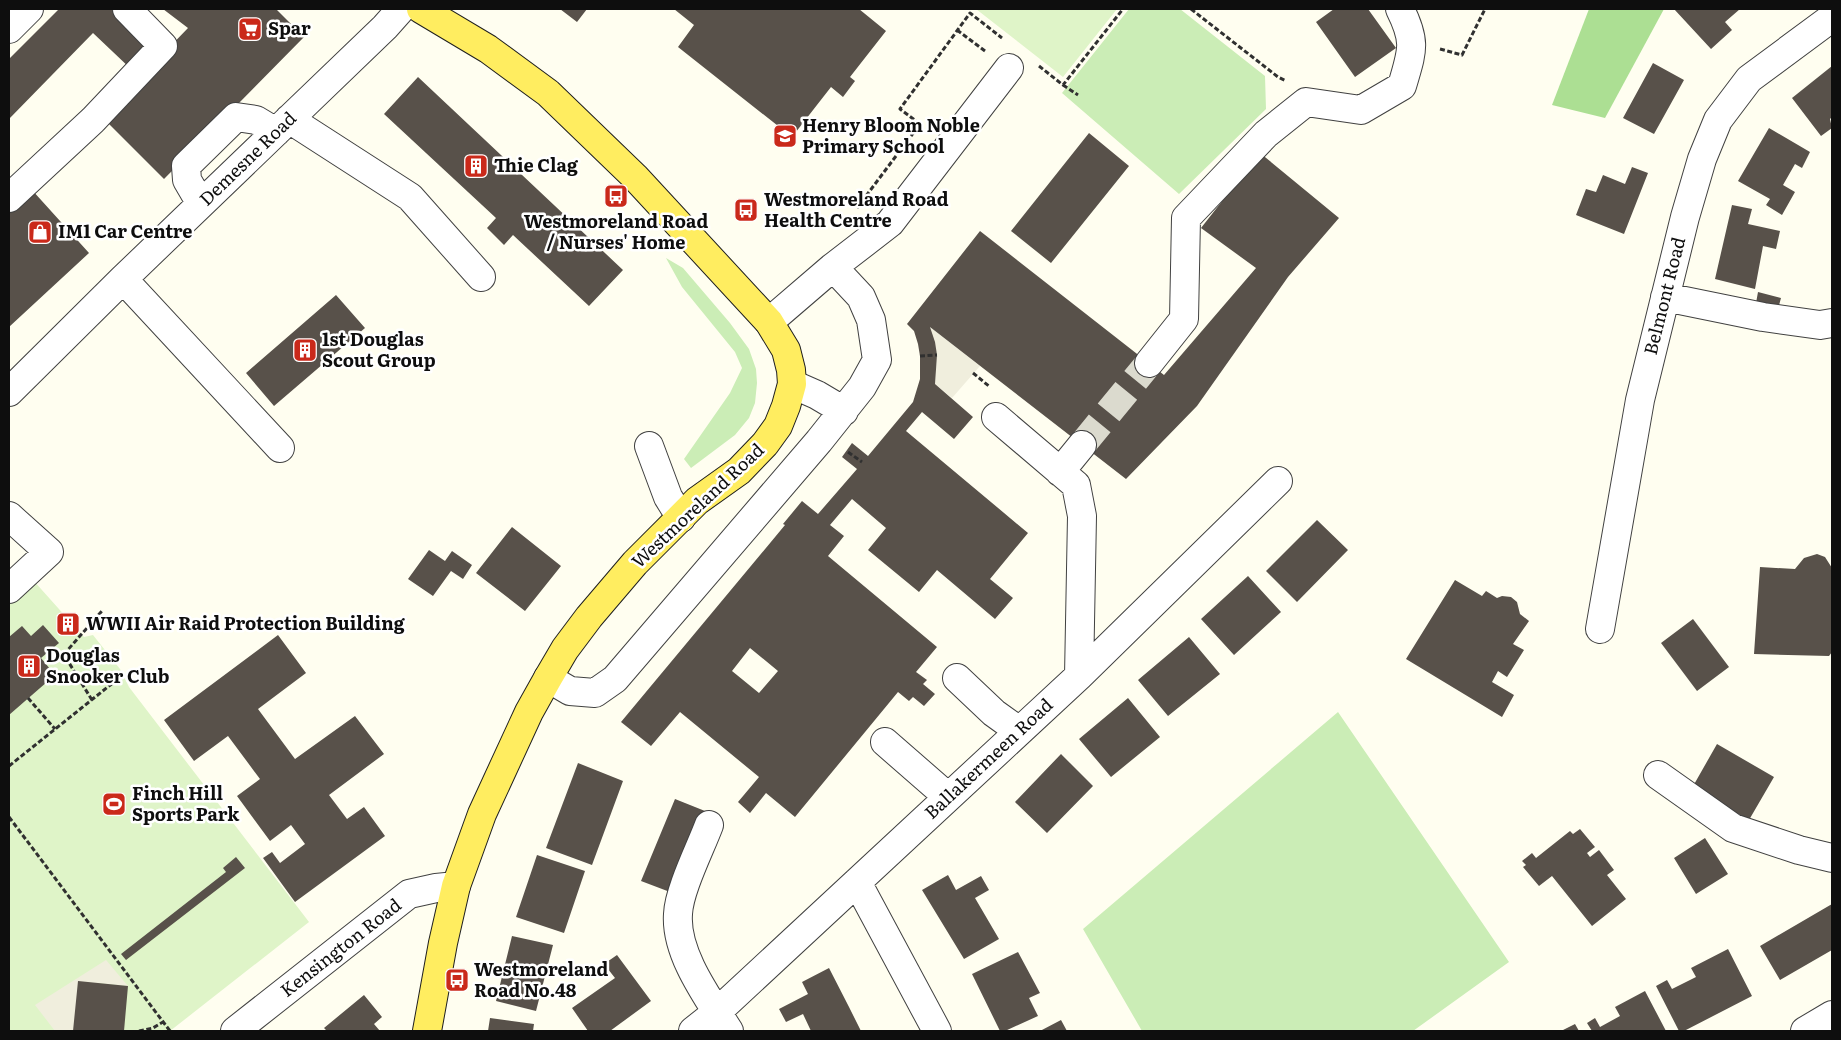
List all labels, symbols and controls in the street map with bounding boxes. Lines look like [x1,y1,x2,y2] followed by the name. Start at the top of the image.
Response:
[268,14,311,41] place label: Spar
[237,16,263,42] supermarket icon: Spar
[192,104,302,211] street label: Demesne Road
[802,111,980,159] place label: Henry Bloom Noble Primary School
[772,123,798,149] school or university icon: Henry Bloom Noble Primary School
[494,151,579,178] place label: Thie Clag
[463,153,489,179] building icon: Thie Clag
[603,183,629,209] bus stop icon: Westmoreland Road / Nurses' Home
[764,185,949,233] place label: Westmoreland Road Health Centre
[733,197,759,223] bus stop icon: Westmoreland Road Health Centre
[524,207,708,255] place label: Westmoreland Road / Nurses' Home
[58,217,193,244] place label: IM1 Car Centre
[27,219,53,245] shop icon: IM1 Car Centre
[1636,234,1691,357] street label: Belmont Road
[322,325,436,373] place label: 1st Douglas Scout Group
[292,337,318,363] building icon: 1st Douglas Scout Group
[625,436,769,574] street label: Westmoreland Road
[86,609,406,636] place label: WWII Air Raid Protection Building
[55,611,81,637] building icon: WWII Air Raid Protection Building
[46,641,170,689] place label: Douglas Snooker Club
[16,653,42,679] building icon: Douglas Snooker Club
[918,691,1058,825] street label: Ballakermeen Road
[132,779,240,827] place label: Finch Hill Sports Park
[101,791,127,817] sports icon: Finch Hill Sports Park
[274,891,406,1003] street label: Kensington Road
[474,955,609,1003] place label: Westmoreland Road No.48
[444,967,470,993] bus stop icon: Westmoreland Road No.48

